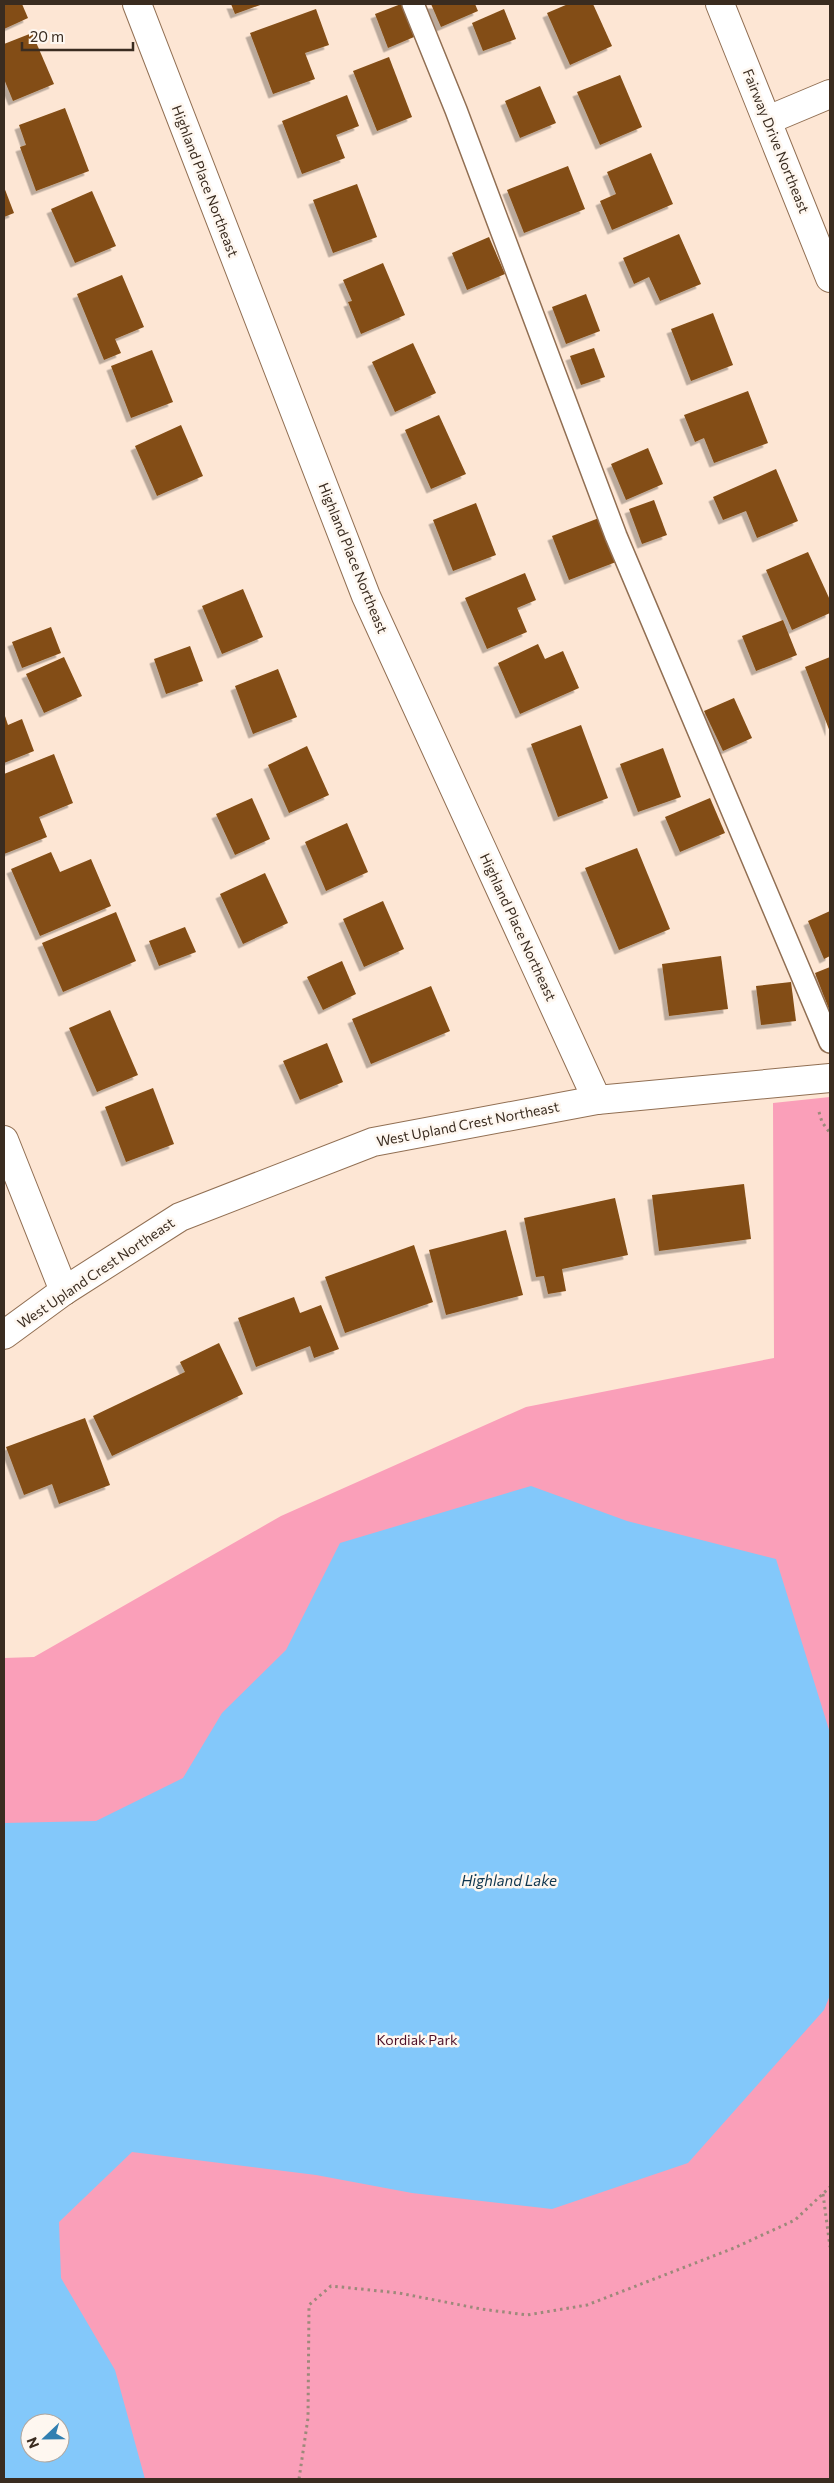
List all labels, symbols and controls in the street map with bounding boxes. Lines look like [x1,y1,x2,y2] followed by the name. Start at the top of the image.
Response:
[22,20,134,52] scale bar
[30,27,64,45] text: 20 m
[740,66,813,216] street label: Fairway Drive Northeast
[169,103,242,259] street label: Highland Place Northeast
[315,480,392,636] street label: Highland Place Northeast
[477,850,560,1004] street label: Highland Place Northeast
[375,1097,561,1150] street label: West Upland Crest Northeast
[14,1213,178,1332] street label: West Upland Crest Northeast
[461,1871,557,1889] water label: Highland Lake
[376,2031,458,2048] park label: Kordiak Park
[20,2413,70,2463] north arrow
[23,2435,42,2451] text: N

